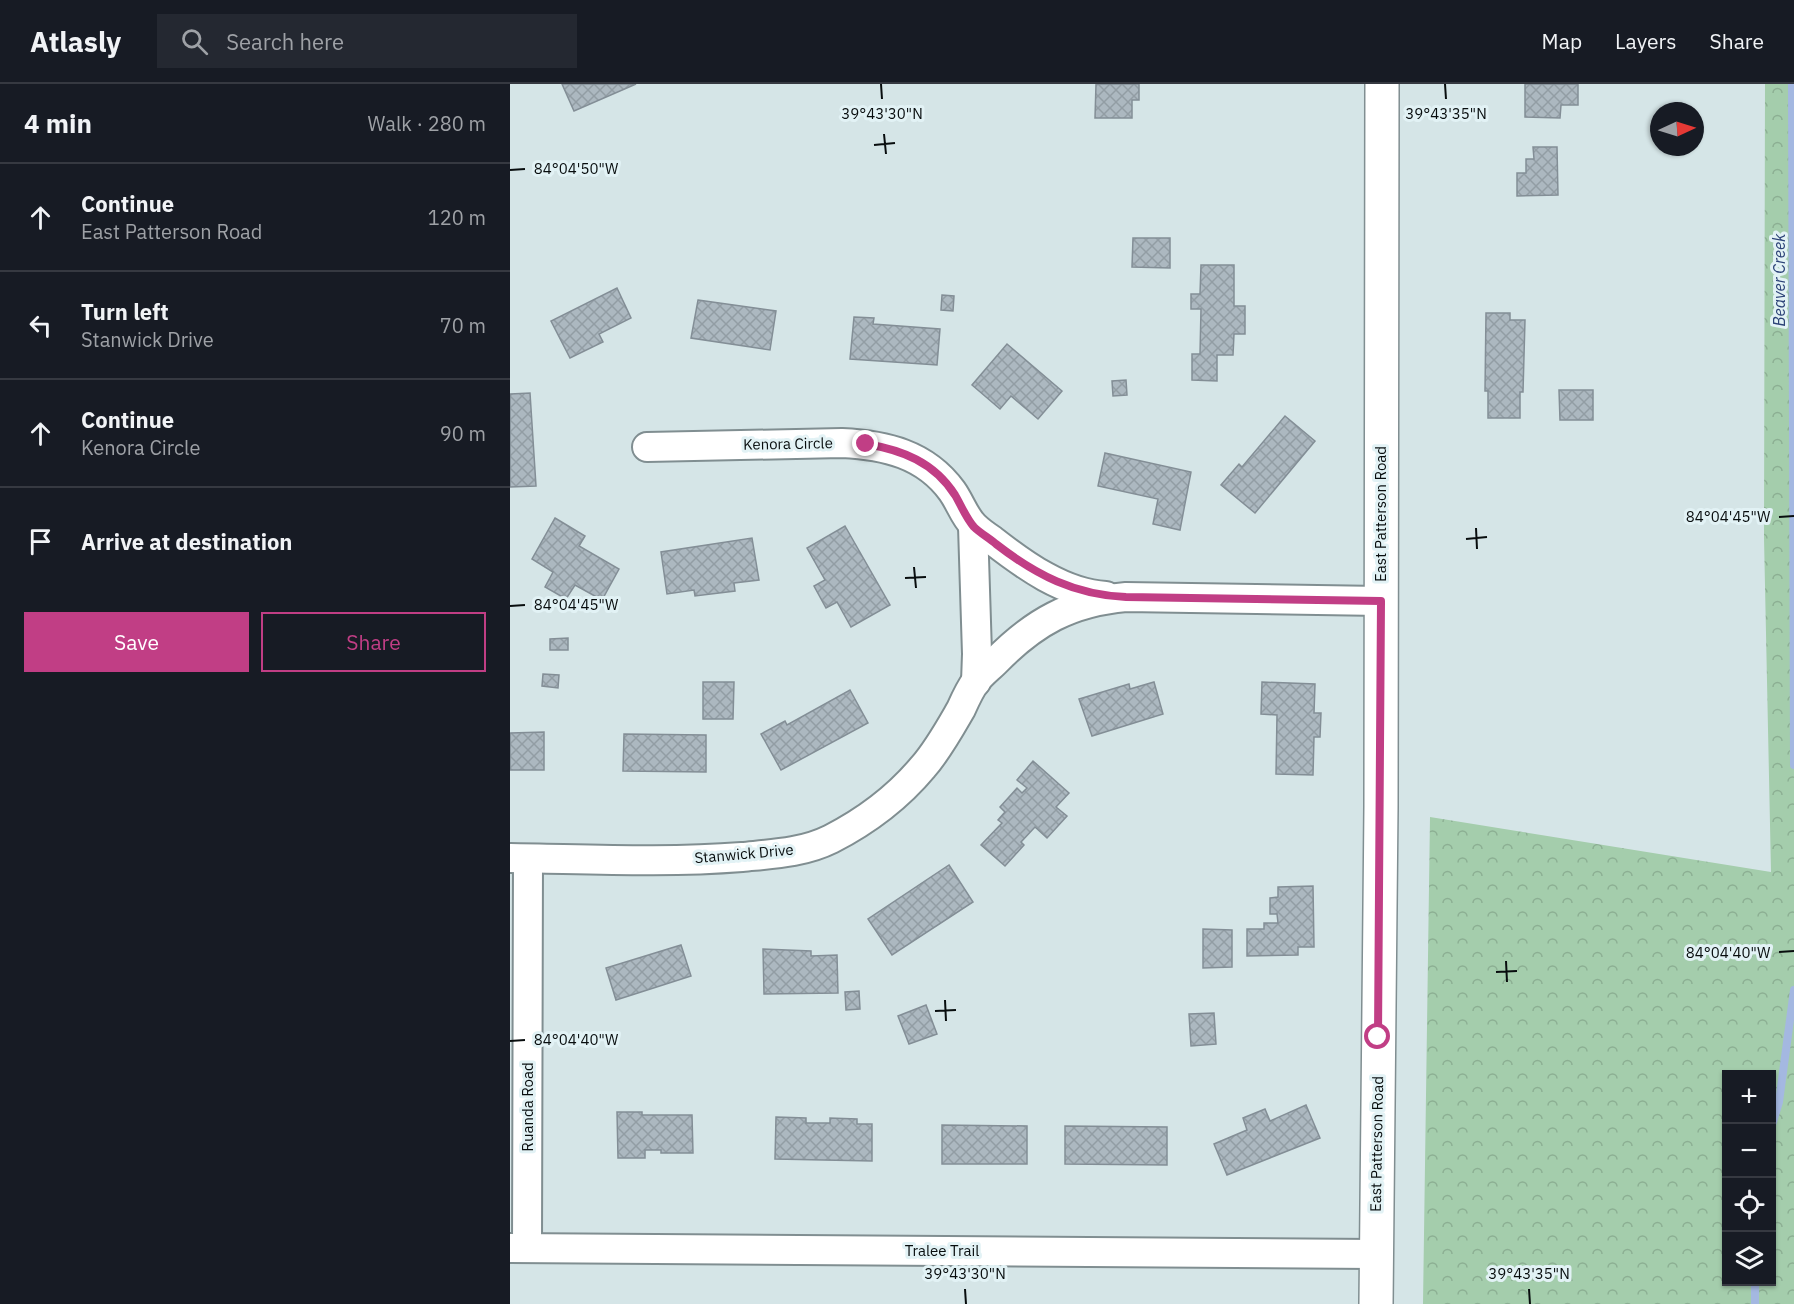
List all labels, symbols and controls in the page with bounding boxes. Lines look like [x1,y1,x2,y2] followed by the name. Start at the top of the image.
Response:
[157,14,577,68] search box
[30,23,121,60] text: Atlasly
[178,25,211,58] icon: search
[226,27,344,56] text: Search here
[1542,27,1582,55] text: Map
[1615,27,1677,55] text: Layers
[1710,27,1764,55] text: Share
[1650,102,1704,156] north arrow
[841,104,923,123] text: 39°43'30"N
[1405,104,1487,123] text: 39°43'35"N
[24,106,92,140] text: 4 min
[368,110,486,137] text: Walk · 280 m
[534,159,619,178] text: 84°04'50"W
[81,189,174,218] text: Continue
[24,201,57,234] icon: ahead
[428,204,486,231] text: 120 m
[81,218,262,245] text: East Patterson Road
[1769,233,1789,326] water label: Beaver Creek
[81,297,169,326] text: Turn left
[24,309,57,342] icon: left
[440,312,486,339] text: 70 m
[81,326,214,353] text: Stanwick Drive
[81,405,174,434] text: Continue
[24,417,57,450] icon: ahead
[440,420,486,447] text: 90 m
[852,430,878,456] route end
[743,433,833,454] street label: Kenora Circle
[81,434,201,461] text: Kenora Circle
[1371,446,1390,582] street label: East Patterson Road
[1686,507,1771,526] text: 84°04'45"W
[24,525,57,558] icon: arrive
[81,527,292,556] text: Arrive at destination
[534,595,619,614] text: 84°04'45"W
[24,612,249,672] button: Save
[261,612,486,672] button: Share
[694,840,794,867] street label: Stanwick Drive
[1686,943,1771,962] text: 84°04'40"W
[1364,1023,1390,1049] route start
[534,1030,619,1049] text: 84°04'40"W
[518,1062,537,1152] street label: Ruanda Road
[1722,1070,1776,1286] map controls
[1722,1070,1776,1124] button: +
[1366,1076,1387,1212] street label: East Patterson Road
[1722,1124,1776,1178] button: −
[1722,1178,1776,1232] button: locate
[1722,1232,1776,1286] button: layers
[905,1241,979,1260] street label: Tralee Trail
[924,1264,1006,1283] text: 39°43'30"N
[1488,1264,1570,1283] text: 39°43'35"N

